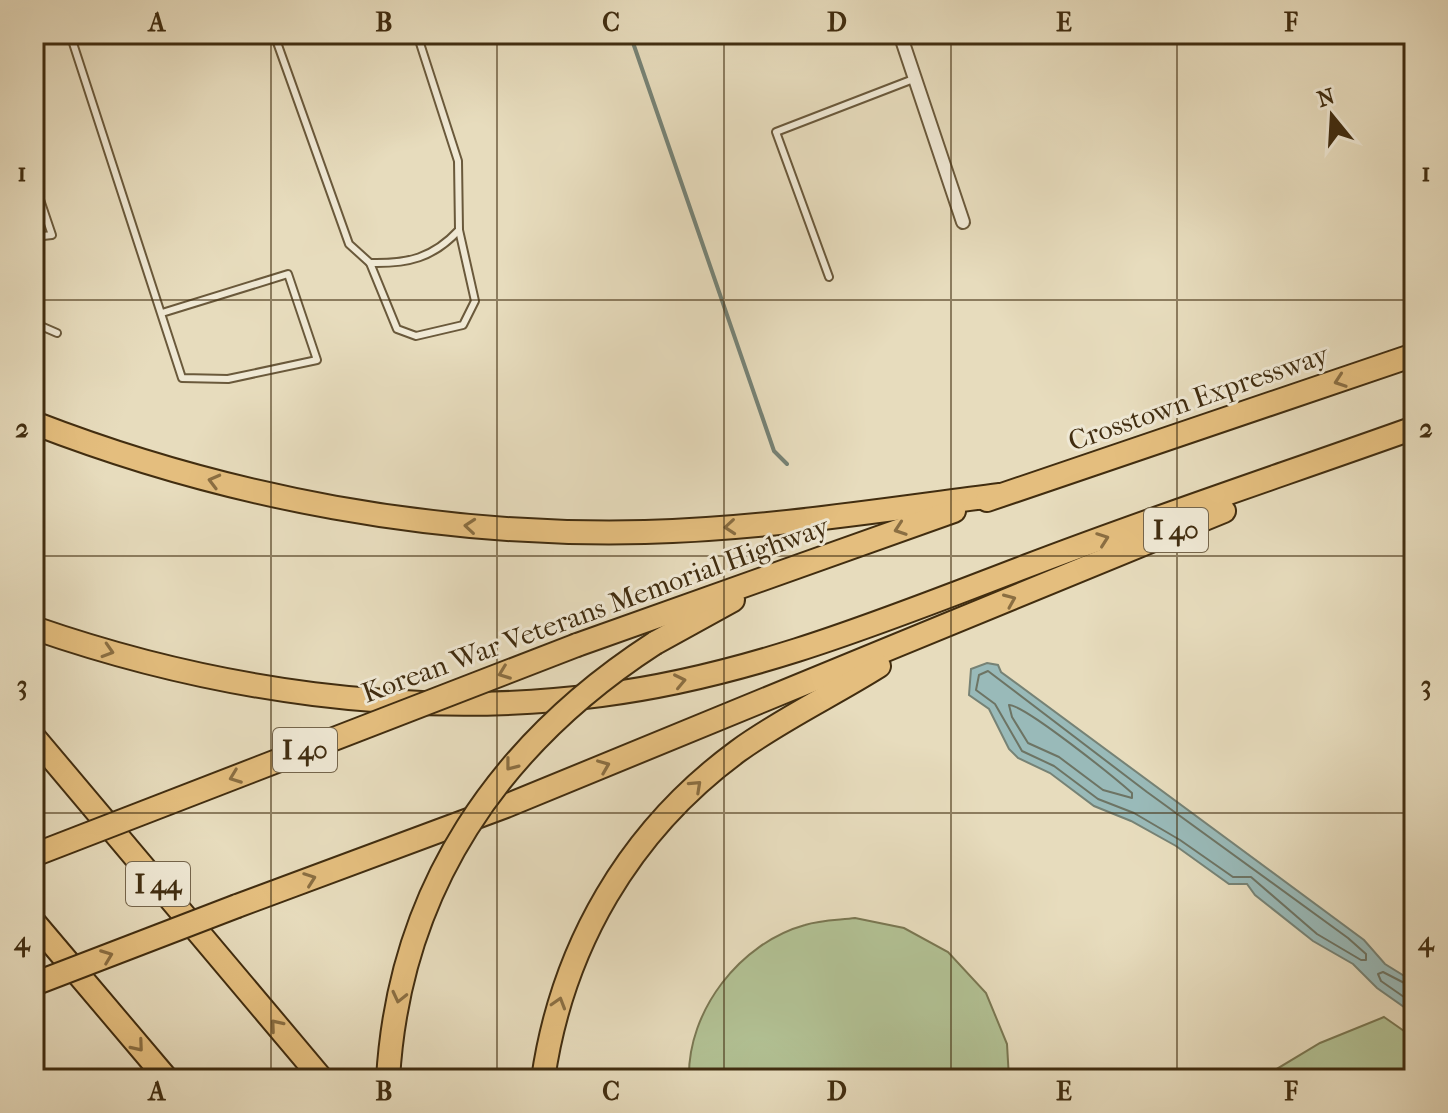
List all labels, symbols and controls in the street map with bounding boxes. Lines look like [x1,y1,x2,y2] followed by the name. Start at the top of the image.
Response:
[147,7,167,38] text: A
[376,7,393,38] text: B
[602,7,620,38] text: C
[827,7,847,38] text: D
[1056,7,1072,38] text: E
[1283,7,1298,38] text: F
[1292,76,1372,156] north arrow
[1314,83,1338,113] text: N
[17,157,27,188] text: 1
[1421,157,1431,188] text: 1
[1064,337,1334,458] street label: Crosstown Expressway
[1334,371,1348,387] one-way arrow
[15,413,29,444] text: 2
[1419,413,1433,444] text: 2
[208,474,222,491] one-way arrow
[1144,508,1208,552] road number: I 40
[357,509,834,710] street label: Korean War Veterans Memorial Highway
[463,517,476,534] one-way arrow
[723,518,736,535] one-way arrow
[894,520,908,536] one-way arrow
[1096,532,1110,548] one-way arrow
[1002,593,1017,609] one-way arrow
[101,642,115,658] one-way arrow
[498,663,512,680] one-way arrow
[17,670,27,701] text: 3
[1421,670,1431,701] text: 3
[673,673,686,690] one-way arrow
[273,728,337,772] road number: I 40
[506,756,521,770] one-way arrow
[596,759,610,776] one-way arrow
[229,767,243,784] one-way arrow
[686,781,701,795] one-way arrow
[126,862,190,906] road number: I 44
[302,872,316,889] one-way arrow
[13,926,31,958] text: 4
[1417,926,1435,958] text: 4
[99,949,113,966] one-way arrow
[391,990,408,1004] one-way arrow
[550,996,566,1010] one-way arrow
[271,1019,286,1034] one-way arrow
[128,1036,143,1051] one-way arrow
[147,1076,167,1107] text: A
[376,1076,393,1107] text: B
[602,1076,620,1107] text: C
[827,1076,847,1107] text: D
[1056,1076,1072,1107] text: E
[1283,1076,1298,1107] text: F

